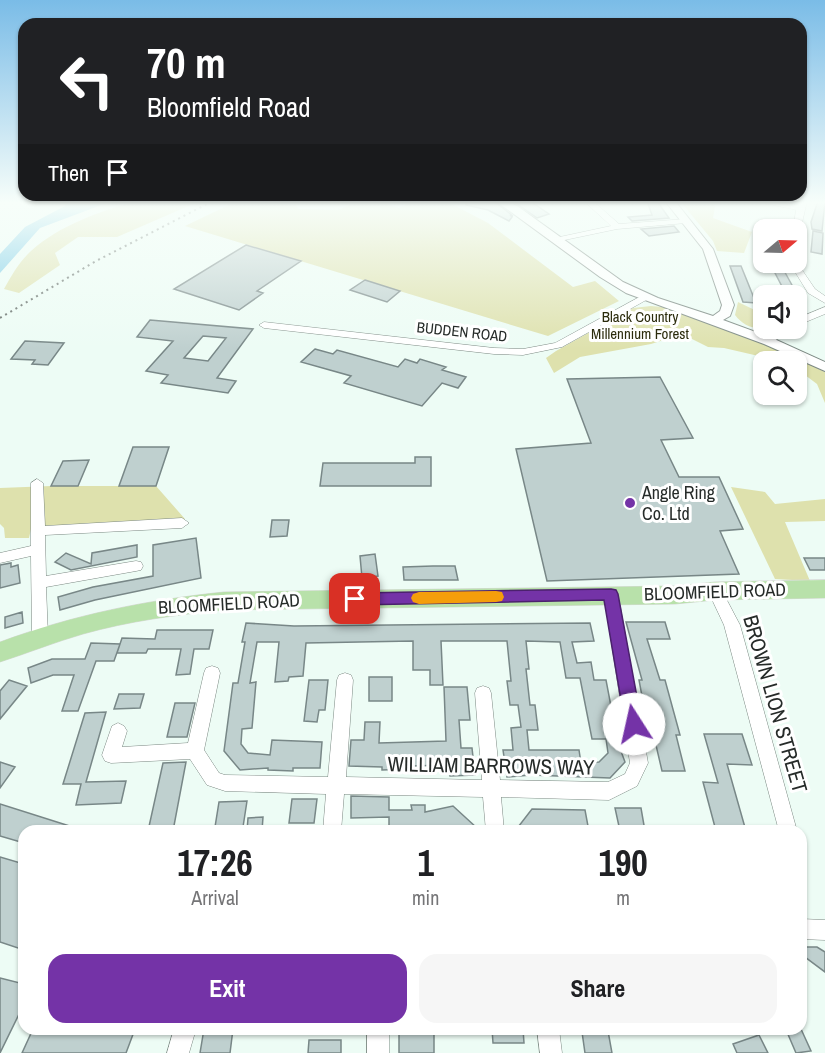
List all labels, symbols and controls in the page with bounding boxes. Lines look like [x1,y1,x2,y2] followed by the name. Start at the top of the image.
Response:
[147,35,226,91] text: 70 m
[48,42,126,120] icon: left
[147,89,311,125] text: Bloomfield Road
[101,156,134,189] icon: arrive
[48,158,89,188] text: Then
[753,219,807,273] north arrow
[753,219,807,405] map controls
[753,285,807,339] button: sound
[591,306,689,344] park label: Black Country Millennium Forest
[416,316,508,347] street label: BUDDEN ROAD
[753,351,807,405] button: search
[641,480,716,526] place label: Angle Ring Co. Ltd
[623,496,637,510] marker: Angle Ring Co. Ltd
[329,573,380,624] pin
[644,577,786,606] street label: BLOOMFIELD ROAD
[338,582,371,615] icon: arrive
[157,587,300,620] street label: BLOOMFIELD ROAD
[736,612,815,797] street label: BROWN LION STREET
[602,692,666,756] position arrow
[387,749,595,782] street label: WILLIAM BARROWS WAY
[177,839,253,887] text: 17:26
[417,839,434,887] text: 1
[599,839,648,887] text: 190
[191,884,239,911] text: Arrival
[412,884,439,911] text: min
[616,884,630,911] text: m
[48,954,407,1023] button: Exit
[419,954,777,1023] button: Share

